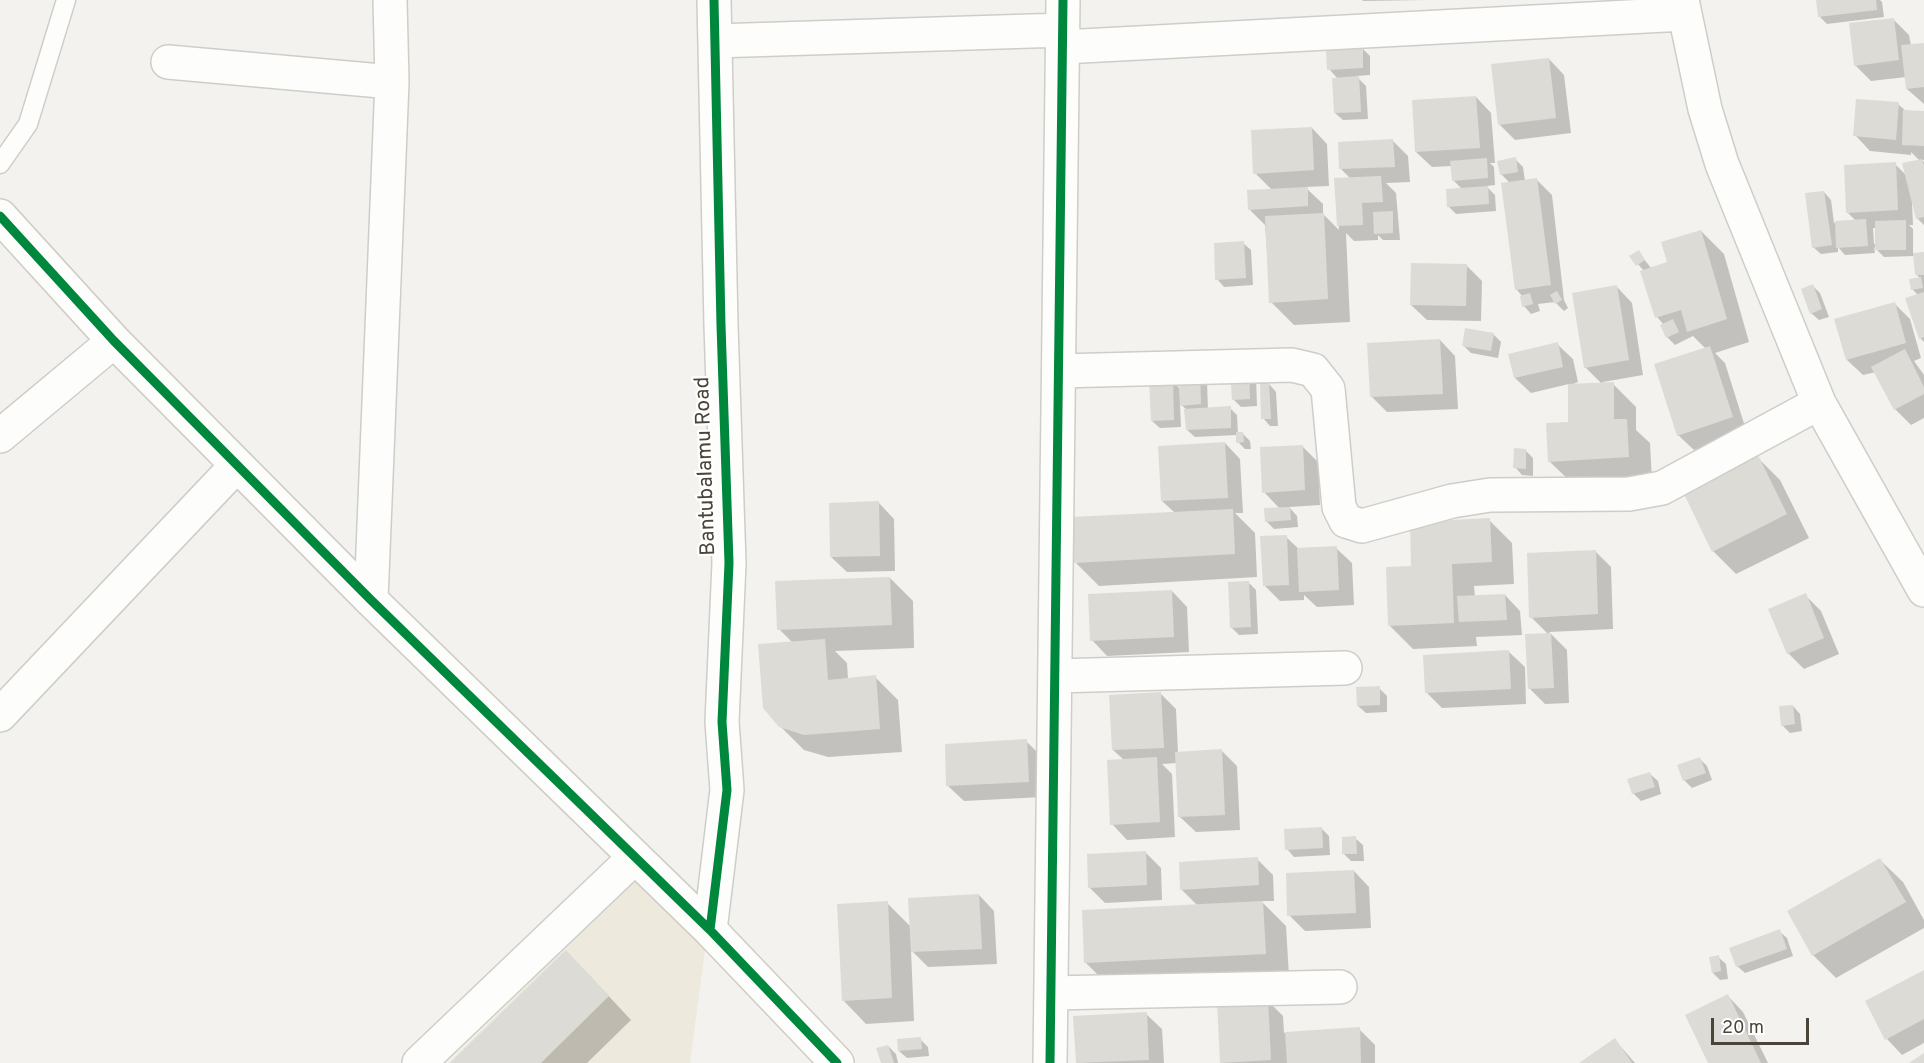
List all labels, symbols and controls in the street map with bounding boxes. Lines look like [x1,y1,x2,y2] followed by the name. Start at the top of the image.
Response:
[691,376,723,556] street label: Bantubalamu Road
[1714,1006,1812,1044] scale bar
[1722,1017,1764,1040] text: 20 m

